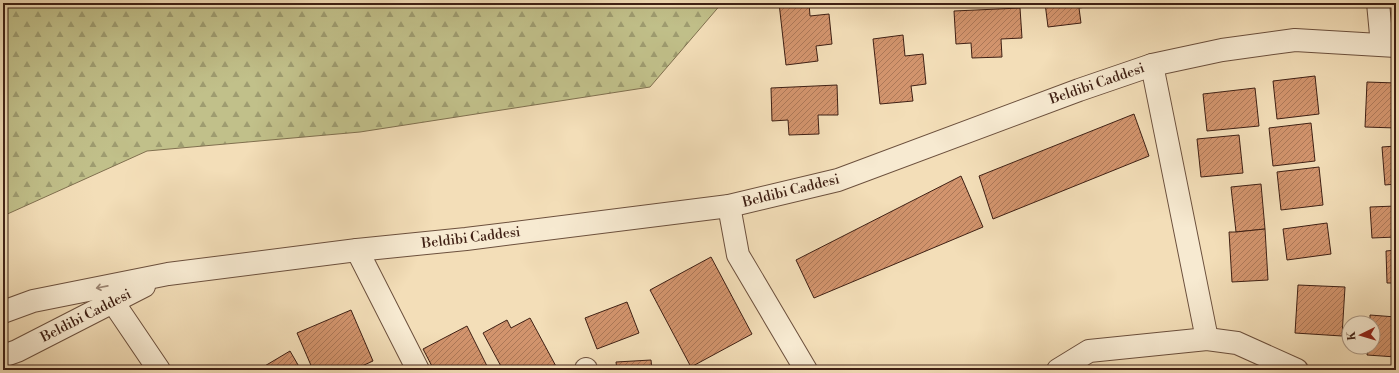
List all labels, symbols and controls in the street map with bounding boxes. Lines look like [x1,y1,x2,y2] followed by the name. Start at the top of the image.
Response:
[1046,59,1147,109] street label: Beldibi Caddesi
[740,170,842,212] street label: Beldibi Caddesi
[420,223,522,253] street label: Beldibi Caddesi
[96,283,109,291] one-way arrow
[37,285,135,347] street label: Beldibi Caddesi
[1341,315,1381,355] north arrow
[1345,330,1359,341] text: K

